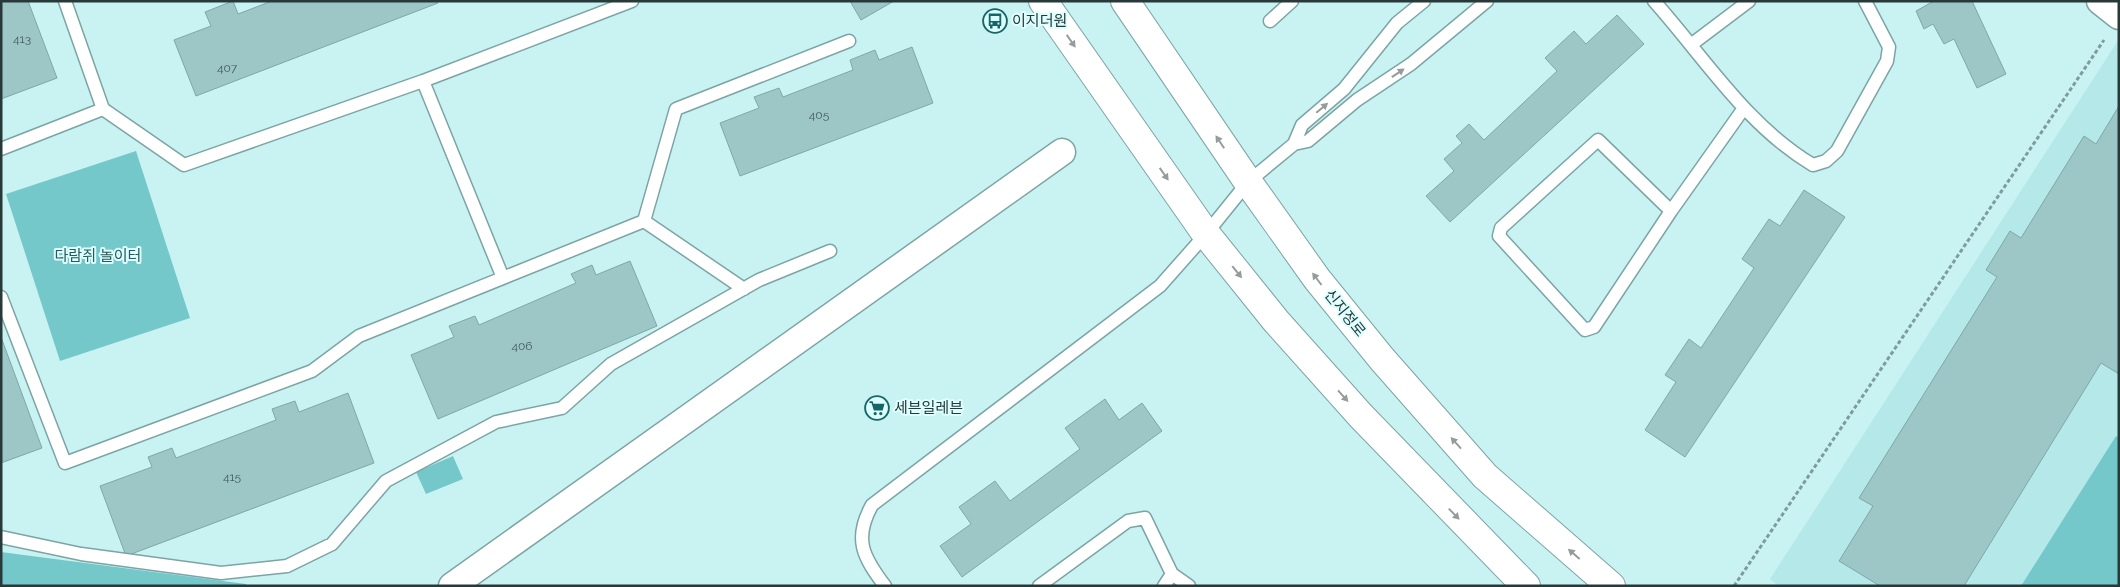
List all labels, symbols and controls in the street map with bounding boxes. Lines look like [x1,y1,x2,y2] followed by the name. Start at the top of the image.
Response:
[982,8,1008,34] bus stop icon: 이지더원
[1012,12,1067,30] place label: 이지더원
[13,32,31,46] house number: 413
[1066,34,1076,48] one-way arrow
[217,61,238,75] house number: 407
[1391,68,1404,78] one-way arrow
[1315,102,1327,114] one-way arrow
[809,108,830,122] house number: 405
[1216,135,1225,149] one-way arrow
[1159,168,1169,181] one-way arrow
[55,247,141,265] park label: 다람쥐 놀이터
[1231,266,1242,279] one-way arrow
[1312,272,1322,286] one-way arrow
[1321,286,1369,340] street label: 신지정로
[511,339,533,353] house number: 406
[1337,389,1348,402] one-way arrow
[864,395,890,421] supermarket icon: 세븐일레븐
[894,399,963,417] place label: 세븐일레븐
[1450,437,1462,449] one-way arrow
[223,470,242,484] house number: 415
[1448,507,1460,519] one-way arrow
[1568,548,1581,559] one-way arrow

